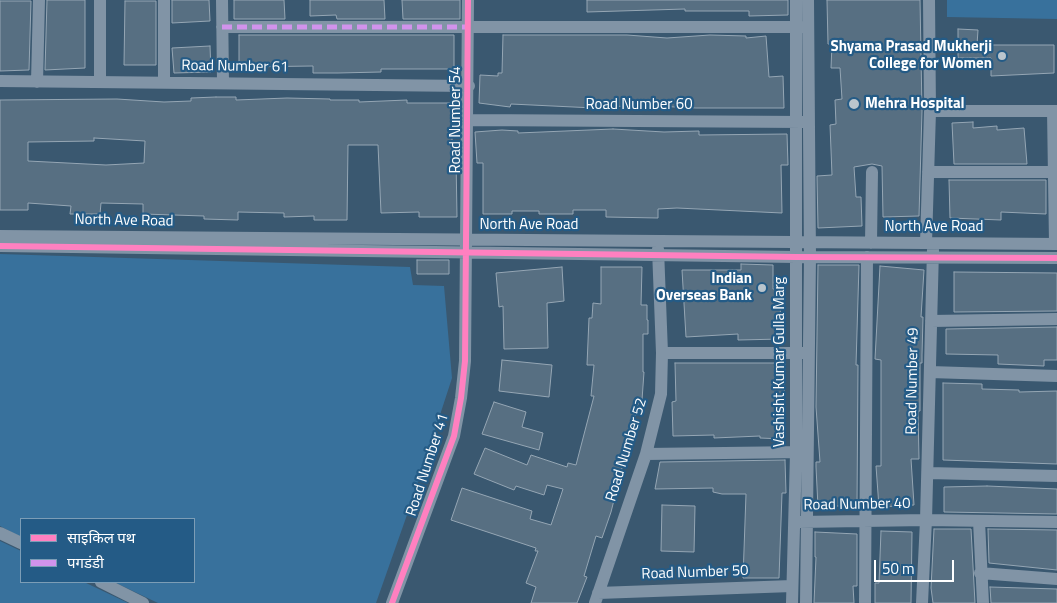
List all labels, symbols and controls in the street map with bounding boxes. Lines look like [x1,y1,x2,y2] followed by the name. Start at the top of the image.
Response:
[830,38,992,73] place label: Shyama Prasad Mukherji College for Women
[996,50,1008,62] marker: Shyama Prasad Mukherji College for Women
[181,57,289,77] street label: Road Number 61
[447,66,465,174] street label: Road Number 54
[865,95,965,113] place label: Mehra Hospital
[585,96,693,114] street label: Road Number 60
[847,97,861,111] marker: Mehra Hospital
[74,211,174,231] street label: North Ave Road
[480,216,578,234] street label: North Ave Road
[885,218,983,236] street label: North Ave Road
[656,270,752,305] place label: Indian Overseas Bank
[771,277,789,447] street label: Vashisht Kumar Gulla Marg
[756,282,768,294] marker: Indian Overseas Bank
[903,327,923,435] street label: Road Number 49
[603,396,651,504] street label: Road Number 52
[403,411,453,519] street label: Road Number 41
[803,495,911,515] street label: Road Number 40
[20,518,195,583] legend
[67,526,135,549] text: साइकिल पथ
[877,550,957,582] scale bar
[67,551,104,574] text: पगडंडी
[882,557,915,580] text: 50 m
[641,562,749,584] street label: Road Number 50

